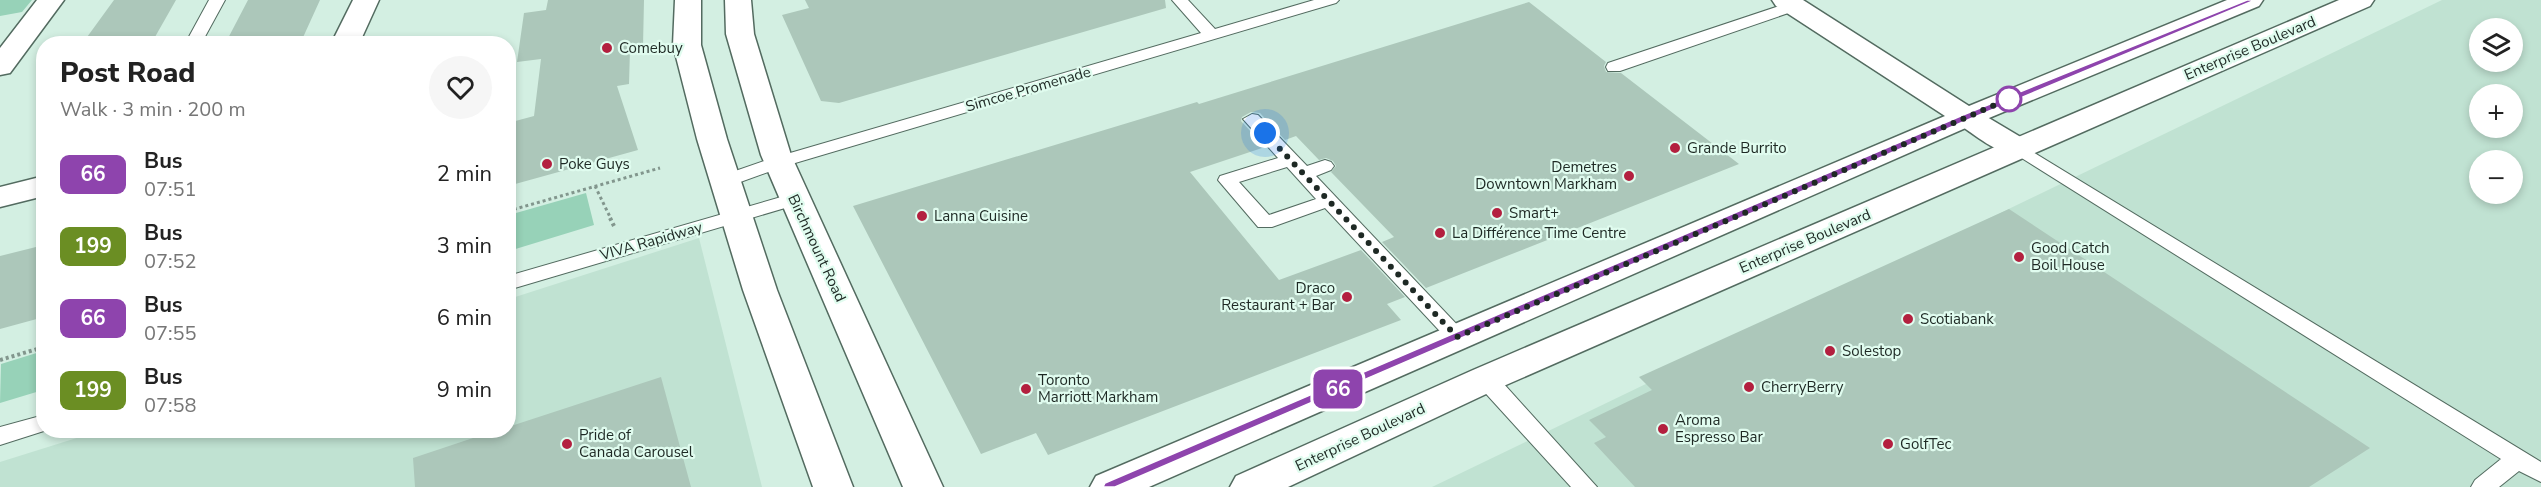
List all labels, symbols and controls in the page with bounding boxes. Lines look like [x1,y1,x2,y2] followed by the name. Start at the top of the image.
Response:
[2181,11,2319,85] street label: Enterprise Boulevard
[2469,18,2523,204] map controls
[2469,18,2523,72] button: layers
[619,38,683,58] place label: Comebuy
[600,41,614,55] marker: Comebuy
[60,54,195,92] text: Post Road
[429,56,492,119] button: heart
[963,62,1093,116] street label: Simcoe Promenade
[2469,84,2523,138] button: +
[1996,86,2022,112] unlabelled marker
[60,96,246,123] text: Walk · 3 min · 200 m
[1250,118,1280,148] your location
[1687,138,1787,158] place label: Grande Burrito
[1668,141,1682,155] marker: Grande Burrito
[144,146,183,176] text: Bus
[2469,150,2523,204] button: −
[559,154,630,174] place label: Poke Guys
[540,157,554,171] marker: Poke Guys
[1475,157,1617,194] place label: Demetres Downtown Markham
[437,159,492,189] text: 2 min
[80,160,106,188] text: 66
[1622,169,1636,183] marker: Demetres Downtown Markham
[144,176,197,203] text: 07:51
[783,191,851,305] street label: Birchmount Road
[1509,203,1559,223] place label: Smart+
[1736,204,1874,278] street label: Enterprise Boulevard
[934,206,1028,226] place label: Lanna Cuisine
[1490,206,1504,220] marker: Smart+
[915,209,929,223] marker: Lanna Cuisine
[597,217,705,265] street label: VIVA Rapidway
[144,218,183,248] text: Bus
[1452,223,1626,243] place label: La Différence Time Centre
[1433,226,1447,240] marker: La Différence Time Centre
[437,231,492,261] text: 3 min
[74,232,112,260] text: 199
[2031,238,2110,275] place label: Good Catch Boil House
[144,248,197,275] text: 07:52
[2012,250,2026,264] marker: Good Catch Boil House
[1221,278,1336,315] place label: Draco Restaurant + Bar
[144,290,183,320] text: Bus
[1340,290,1354,304] marker: Draco Restaurant + Bar
[437,303,492,333] text: 6 min
[80,304,106,332] text: 66
[1920,309,1994,329] place label: Scotiabank
[1901,312,1915,326] marker: Scotiabank
[144,320,197,347] text: 07:55
[1842,341,1902,361] place label: Solestop
[1823,344,1837,358] marker: Solestop
[144,362,183,392] text: Bus
[1038,370,1158,407] place label: Toronto Marriott Markham
[1311,370,1365,408] line badge: 66
[437,375,492,405] text: 9 min
[1325,375,1351,403] text: 66
[74,376,112,404] text: 199
[1761,377,1844,397] place label: CherryBerry
[1742,380,1756,394] marker: CherryBerry
[1019,382,1033,396] marker: Toronto Marriott Markham
[144,392,197,419] text: 07:58
[1292,398,1428,476] street label: Enterprise Boulevard
[1675,410,1764,447] place label: Aroma Espresso Bar
[1656,422,1670,436] marker: Aroma Espresso Bar
[579,425,694,462] place label: Pride of Canada Carousel
[1900,434,1951,454] place label: GolfTec
[560,437,574,451] marker: Pride of Canada Carousel
[1881,437,1895,451] marker: GolfTec

